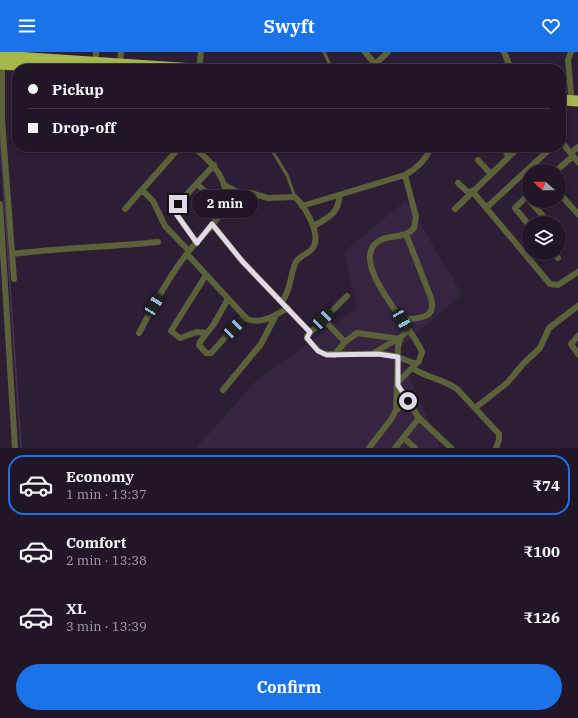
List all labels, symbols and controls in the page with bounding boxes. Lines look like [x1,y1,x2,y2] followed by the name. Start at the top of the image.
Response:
[16,15,38,37] icon: menu
[264,15,314,38] text: Swyft
[540,15,562,37] icon: heart
[52,80,104,99] text: Pickup
[52,118,116,137] text: Drop-off
[522,164,566,208] north arrow
[522,164,566,260] map controls
[192,190,258,218] callout: 2 min
[169,195,187,213] route end
[207,195,243,212] text: 2 min
[522,216,566,260] button: layers
[143,292,165,318] car
[310,306,336,332] car
[391,307,413,333] car
[221,315,247,341] car
[399,392,417,410] route start
[18,467,54,503] icon: car
[66,467,134,486] text: Economy
[532,476,560,495] text: ₹74
[66,486,147,503] text: 1 min · 13:37
[18,533,54,569] icon: car
[66,533,126,552] text: Comfort
[523,542,560,561] text: ₹100
[66,552,147,569] text: 2 min · 13:38
[18,599,54,635] icon: car
[66,599,86,618] text: XL
[523,608,560,627] text: ₹126
[66,618,147,635] text: 3 min · 13:39
[16,664,562,710] button: Confirm

